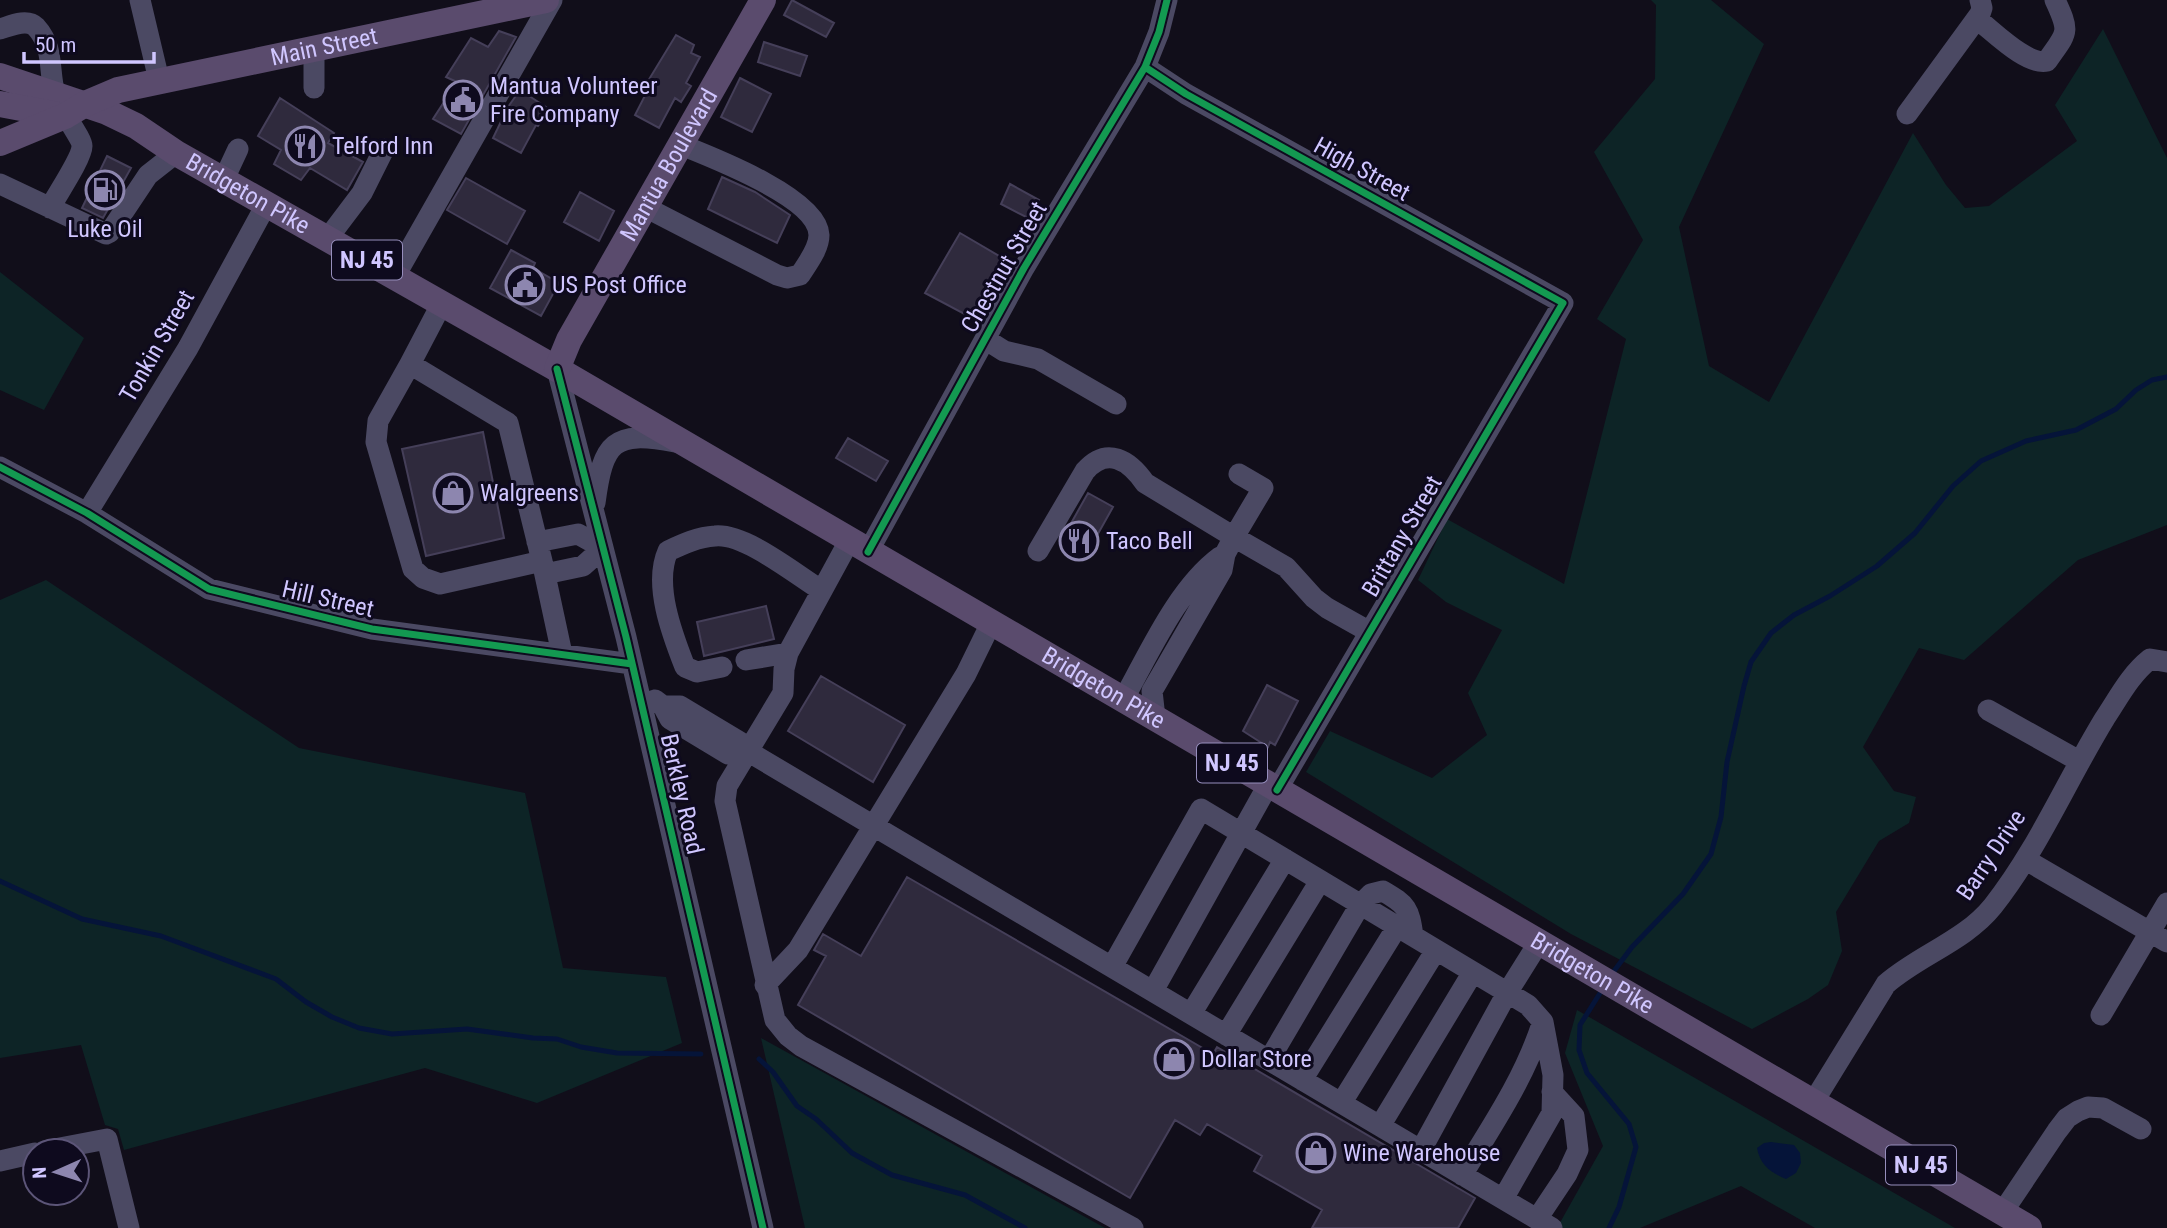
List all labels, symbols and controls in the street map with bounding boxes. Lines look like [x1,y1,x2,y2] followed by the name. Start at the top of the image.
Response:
[24,21,154,65] scale bar
[268,22,380,72] street label: Main Street
[35,33,76,57] text: 50 m
[490,72,658,128] place label: Mantua Volunteer Fire Company
[442,79,484,121] public building icon: Mantua Volunteer Fire Company
[614,84,723,246] street label: Mantua Boulevard
[284,125,326,167] restaurant icon: Telford Inn
[1309,131,1415,207] street label: High Street
[332,132,433,160] place label: Telford Inn
[181,148,315,240] street label: Bridgeton Pike
[84,169,126,211] fuel station icon: Luke Oil
[955,197,1053,337] street label: Chestnut Street
[67,215,143,243] place label: Luke Oil
[332,241,402,280] road number: NJ 45
[504,264,546,306] public building icon: US Post Office
[552,271,687,299] place label: US Post Office
[114,285,200,407] street label: Tonkin Street
[1356,471,1448,601] street label: Brittany Street
[432,472,474,514] shop icon: Walgreens
[480,479,579,507] place label: Walgreens
[1058,520,1100,562] restaurant icon: Taco Bell
[1106,527,1193,555] place label: Taco Bell
[279,575,377,623] street label: Hill Street
[1037,641,1170,735] street label: Bridgeton Pike
[655,731,709,857] street label: Berkley Road
[1197,744,1267,782] road number: NJ 45
[1951,805,2031,905] street label: Barry Drive
[1526,926,1659,1020] street label: Bridgeton Pike
[1153,1038,1195,1080] shop icon: Dollar Store
[1201,1045,1312,1073] place label: Dollar Store
[1295,1132,1337,1174] shop icon: Wine Warehouse
[21,1137,91,1207] north arrow
[1343,1139,1500,1167] place label: Wine Warehouse
[1886,1146,1956,1184] road number: NJ 45
[28,1166,51,1179] text: N

